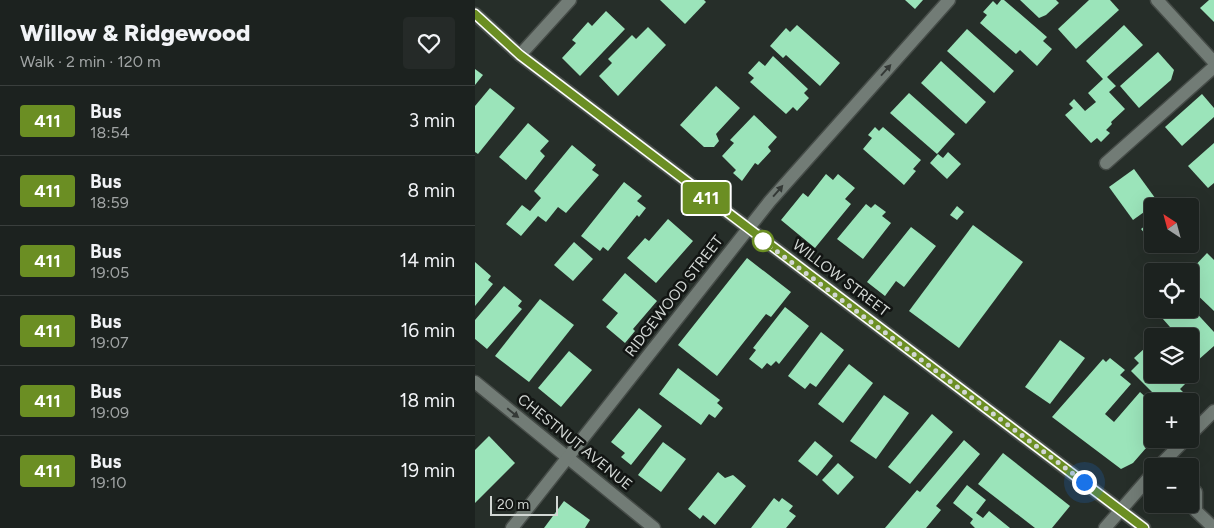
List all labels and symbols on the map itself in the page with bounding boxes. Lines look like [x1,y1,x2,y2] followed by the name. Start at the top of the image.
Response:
[880,65,892,77] one-way arrow
[677,182,735,214] line badge: 411
[772,186,784,198] one-way arrow
[1144,198,1199,252] north arrow
[752,230,774,252] unlabelled marker
[621,231,727,360] street label: RIDGEWOOD STREET
[789,236,893,321] street label: WILLOW STREET
[514,390,636,494] street label: CHESTNUT AVENUE
[506,407,519,418] one-way arrow
[1072,470,1097,495] your location
[490,493,557,516] scale bar

